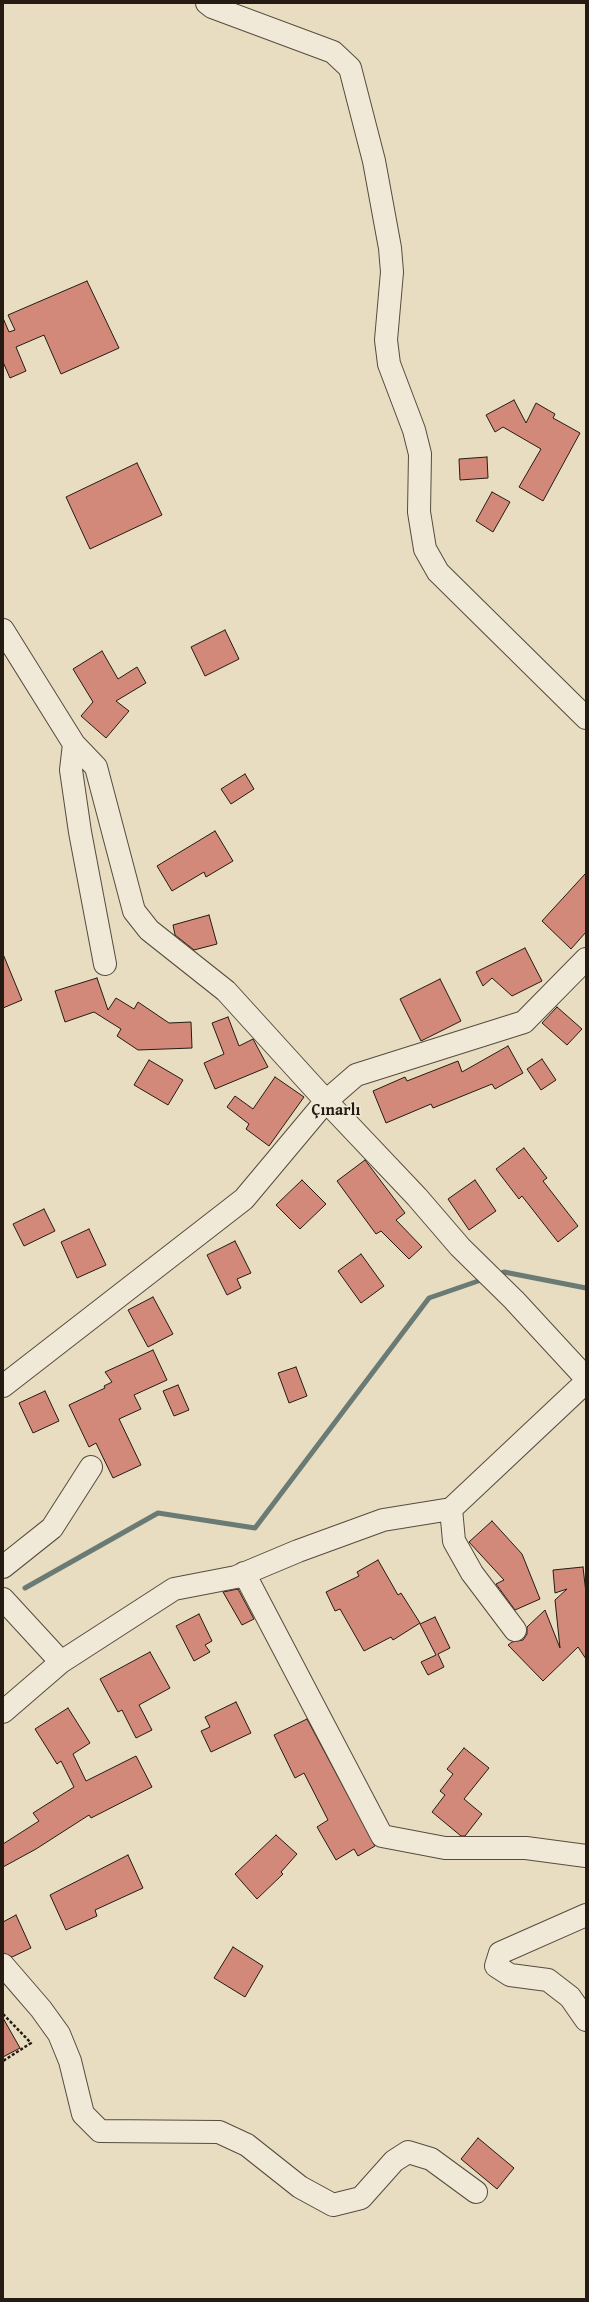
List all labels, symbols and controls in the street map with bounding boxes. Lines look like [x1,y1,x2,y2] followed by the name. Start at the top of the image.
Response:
[312,1101,360,1121] district label: Çınarlı

